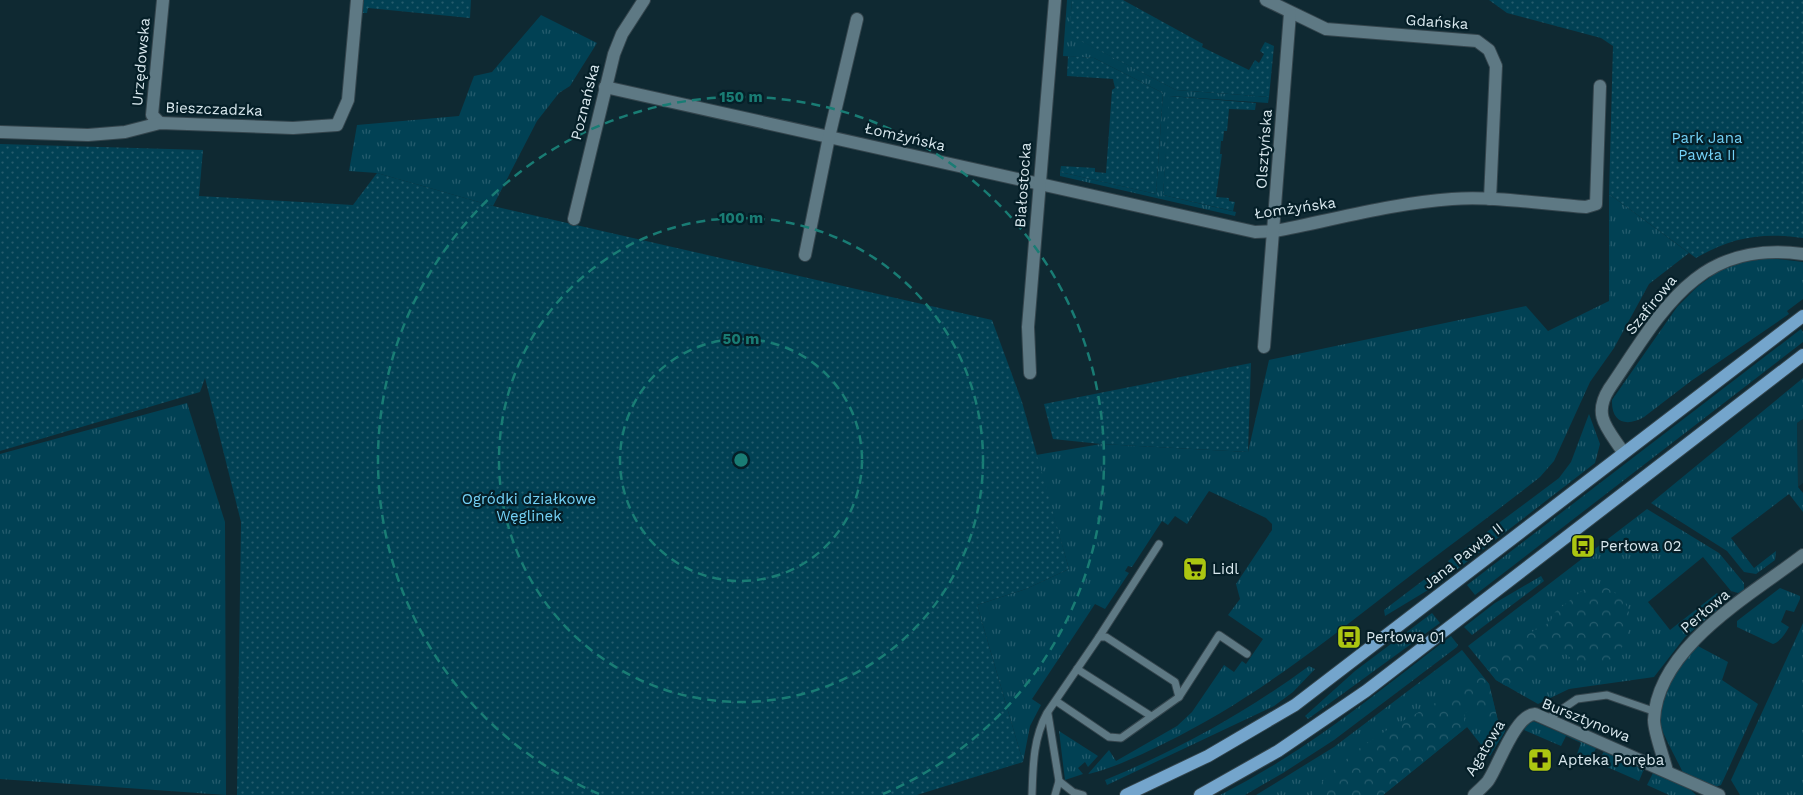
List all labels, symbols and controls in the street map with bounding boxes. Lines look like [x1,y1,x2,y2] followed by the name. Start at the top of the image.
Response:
[1405,11,1469,33] street label: Gdańska
[128,17,154,107] street label: Urzędowska
[567,62,603,142] street label: Poznańska
[719,88,763,106] text: 150 m
[165,98,263,120] street label: Bieszczadzka
[1252,108,1276,189] street label: Olsztyńska
[863,119,948,155] street label: Łomżyńska
[1671,129,1743,164] park label: Park Jana Pawła II
[1011,141,1035,228] street label: Białostocka
[1253,193,1337,223] street label: Łomżyńska
[719,209,763,227] text: 100 m
[1622,271,1681,338] street label: Szafirowa
[723,330,759,348] text: 50 m
[732,451,750,469] centre of rings
[462,490,596,525] park label: Ogródki działkowe Węglinek
[1419,519,1507,593] street label: Jana Pawła II
[1570,533,1596,559] bus stop icon: Perłowa 02
[1600,537,1681,555] place label: Perłowa 02
[1182,556,1208,582] supermarket icon: Lidl
[1212,560,1239,578] place label: Lidl
[1677,585,1734,637] street label: Perłowa
[1336,624,1362,650] bus stop icon: Perłowa 01
[1366,628,1445,646] place label: Perłowa 01
[1539,694,1633,746] street label: Bursztynowa
[1461,716,1509,779] street label: Agatowa
[1527,747,1553,773] pharmacy icon: Apteka Poręba
[1558,751,1665,769] place label: Apteka Poręba

